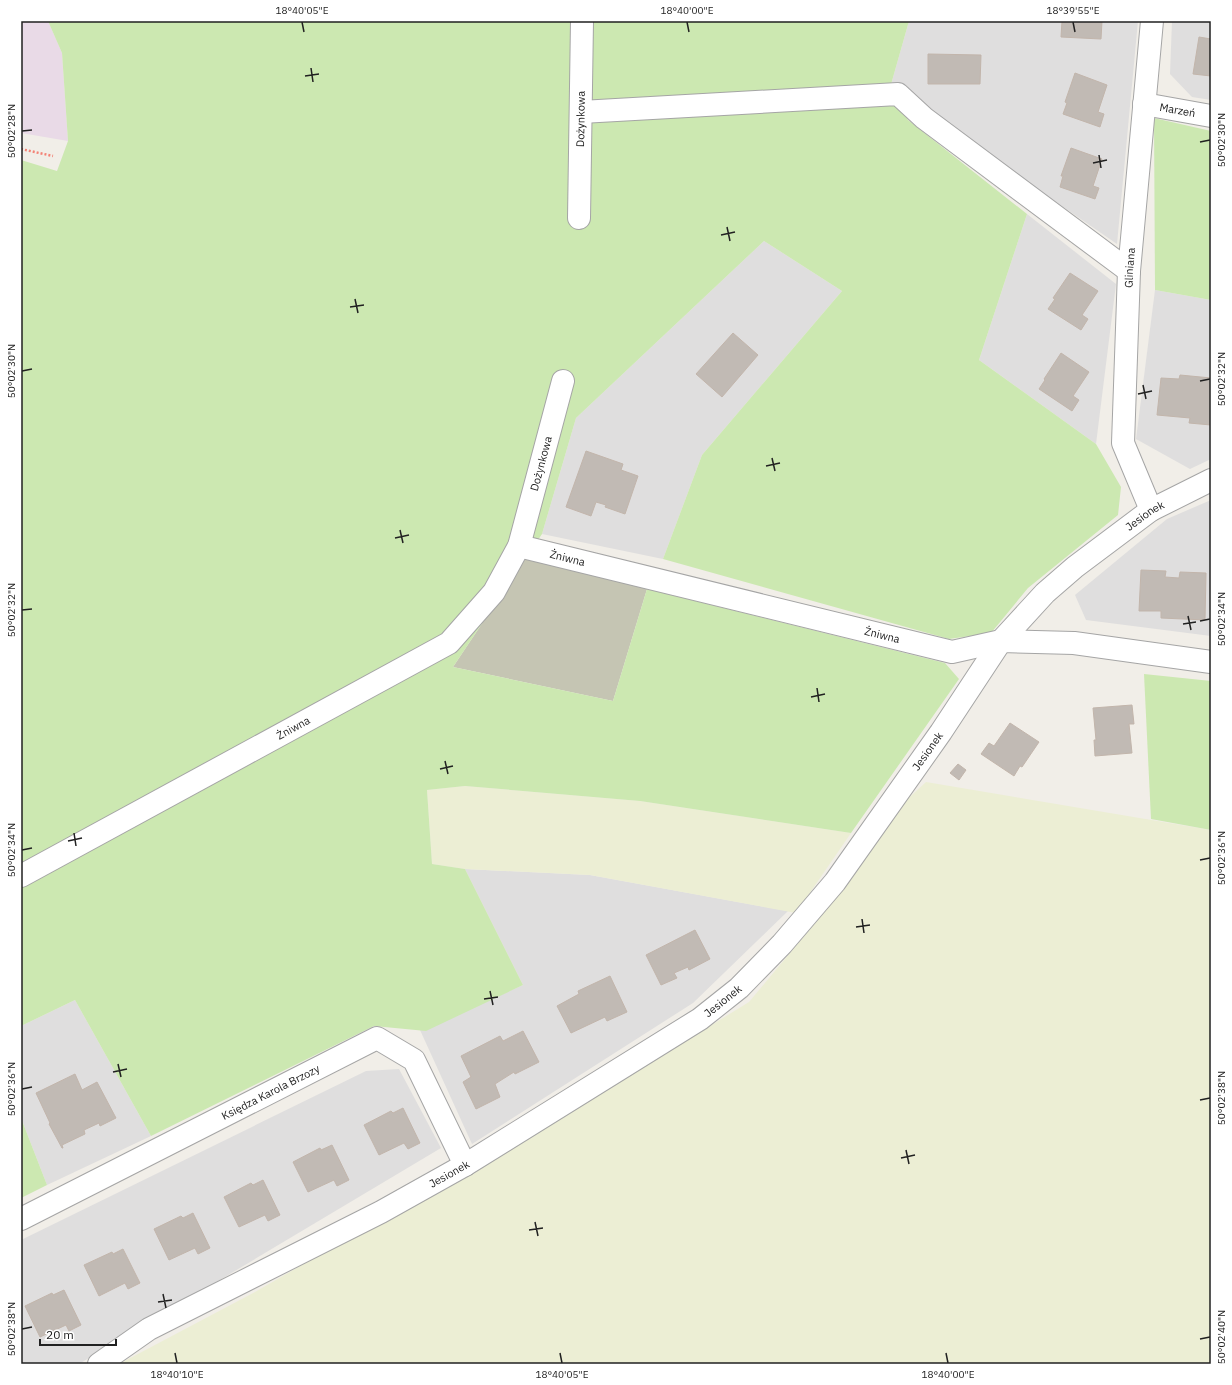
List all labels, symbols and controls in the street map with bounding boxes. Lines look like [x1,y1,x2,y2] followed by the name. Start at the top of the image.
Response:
[275,4,329,17] text: 18°40'05"E
[660,4,714,17] text: 18°40'00"E
[1046,4,1100,17] text: 18°39'55"E
[573,91,588,147] street label: Dożynkowa
[1158,100,1196,120] street label: Marzeń
[5,104,18,158] text: 50°02'28"N
[1215,113,1228,167] text: 50°02'30"N
[1121,247,1138,288] street label: Gliniana
[5,344,18,398] text: 50°02'30"N
[1215,352,1228,406] text: 50°02'32"N
[527,434,555,493] street label: Dożynkowa
[1123,497,1167,534] street label: Jesionek
[548,547,587,569] street label: Żniwna
[5,583,18,637] text: 50°02'32"N
[1215,592,1228,646] text: 50°02'34"N
[863,624,902,646] street label: Żniwna
[274,713,313,743] street label: Żniwna
[909,729,946,773] street label: Jesionek
[5,823,18,877] text: 50°02'34"N
[1215,831,1228,885] text: 50°02'36"N
[701,982,745,1020] street label: Jesionek
[219,1061,323,1123] street label: Księdza Karola Brzozy
[5,1062,18,1116] text: 50°02'36"N
[1215,1071,1228,1125] text: 50°02'38"N
[427,1157,472,1191] street label: Jesionek
[5,1302,18,1356] text: 50°02'38"N
[1215,1310,1228,1364] text: 50°02'40"N
[40,1321,116,1347] scale bar
[46,1327,74,1342] text: 20 m
[150,1368,204,1381] text: 18°40'10"E
[535,1368,589,1381] text: 18°40'05"E
[921,1368,975,1381] text: 18°40'00"E

